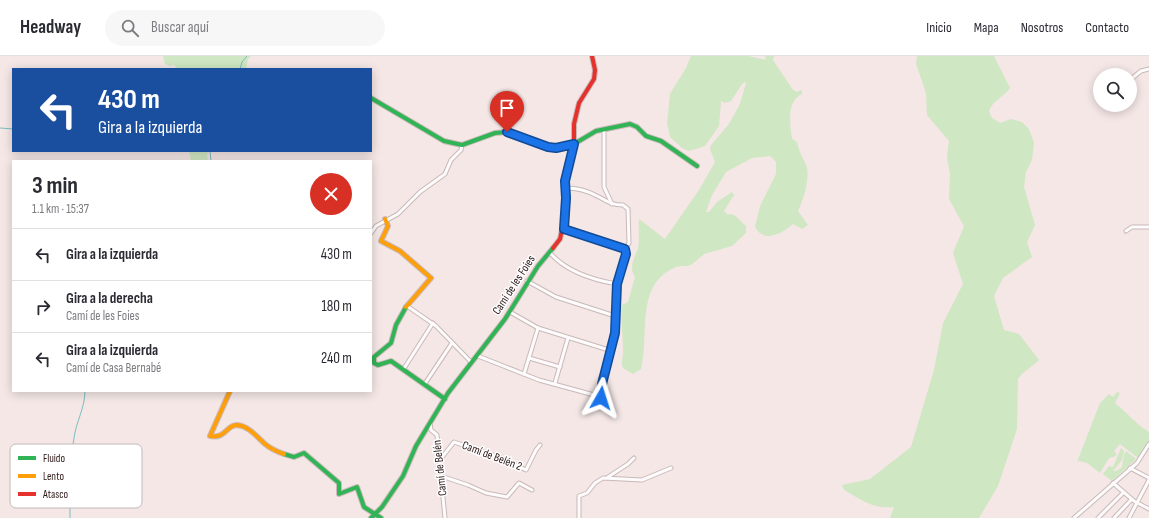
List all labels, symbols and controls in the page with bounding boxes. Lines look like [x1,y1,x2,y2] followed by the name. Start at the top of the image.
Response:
[105,10,385,46] search box
[20,16,81,39] text: Headway
[119,17,141,39] icon: search
[151,18,209,37] text: Buscar aquí
[926,19,952,36] text: Inicio
[974,19,999,36] text: Mapa
[1021,19,1063,36] text: Nosotros
[1085,19,1129,36] text: Contacto
[1093,68,1137,112] map controls
[1093,68,1137,112] button: search
[98,83,160,116] text: 430 m
[32,84,84,136] icon: left
[490,91,524,132] pin
[496,97,518,119] icon: arrive
[98,117,202,138] text: Gira a la izquierda
[32,171,78,200] text: 3 min
[310,173,352,215] button: close
[32,201,89,217] text: 1.1 km · 15:37
[32,244,54,266] icon: left
[66,245,158,264] text: Gira a la izquierda
[321,245,352,264] text: 430 m
[489,252,539,318] street label: Camí de les Foies
[66,289,153,308] text: Gira a la derecha
[32,296,54,318] icon: right
[321,297,352,316] text: 180 m
[66,308,139,324] text: Camí de les Foies
[66,341,158,360] text: Gira a la izquierda
[32,348,54,370] icon: left
[321,349,352,368] text: 240 m
[66,360,161,376] text: Camí de Casa Bernabé
[580,377,622,419] position arrow
[460,438,524,474] street label: Camí de Belén 2
[430,439,450,497] street label: Camí de Belén
[10,444,142,508] legend
[43,452,65,465] text: Fluido
[43,470,64,483] text: Lento
[42,488,69,501] text: Atasco

